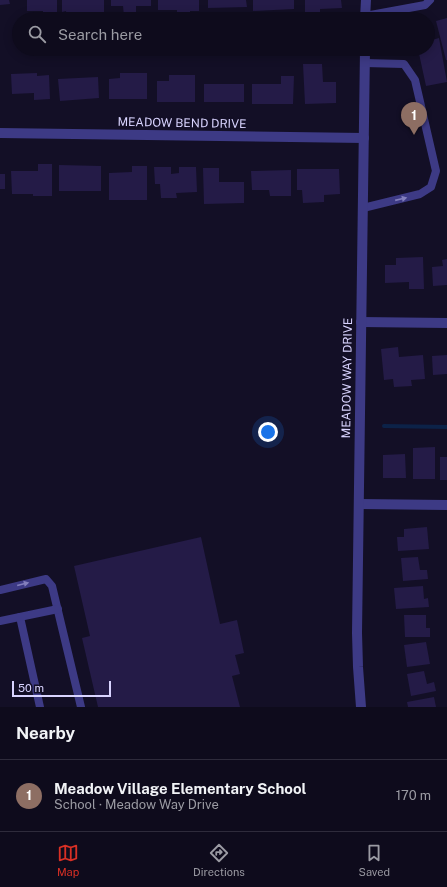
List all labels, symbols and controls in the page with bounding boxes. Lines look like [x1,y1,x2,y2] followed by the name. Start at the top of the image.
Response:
[12,12,435,56] search box
[26,23,48,45] icon: search
[58,26,142,43] text: Search here
[401,102,427,135] pin: 1
[117,115,247,131] street label: MEADOW BEND DRIVE
[395,195,407,201] one-way arrow
[339,318,355,438] street label: MEADOW WAY DRIVE
[258,422,278,442] your location
[17,581,29,587] one-way arrow
[12,679,111,698] scale bar
[18,682,44,694] text: 50 m
[16,723,75,743] text: Nearby
[54,780,307,797] text: Meadow Village Elementary School
[26,788,32,803] text: 1
[396,788,431,803] text: 170 m
[54,797,219,812] text: School · Meadow Way Drive
[57,842,79,878] tab: Map
[193,842,245,878] tab: Directions
[359,842,390,878] tab: Saved

